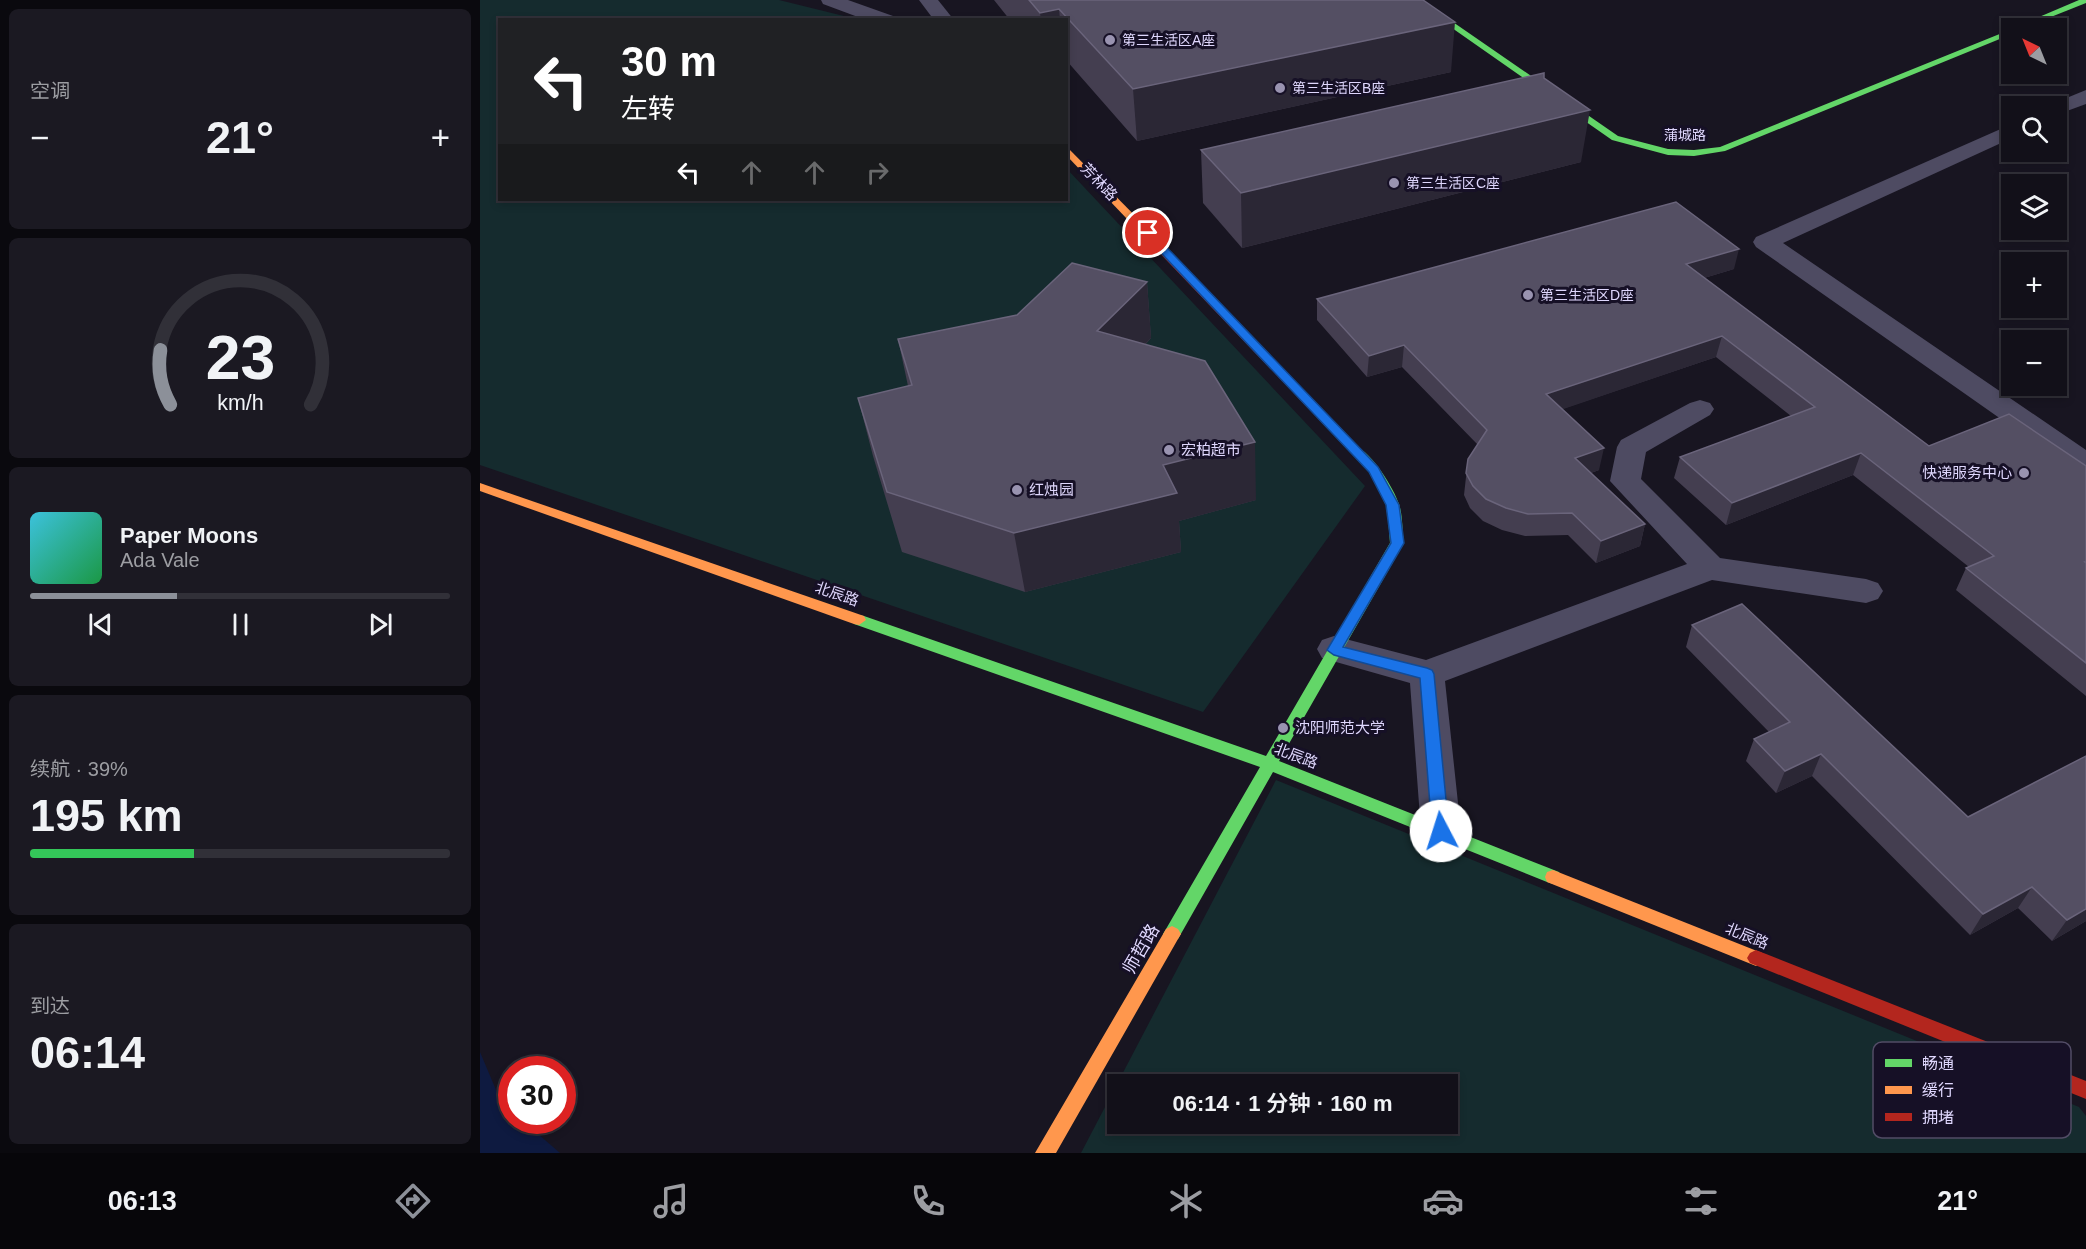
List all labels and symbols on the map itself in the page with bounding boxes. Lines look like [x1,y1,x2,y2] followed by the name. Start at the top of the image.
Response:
[2001,18,2067,84] north arrow
[1122,32,1215,48] place label: 第三生活区A座
[1103,33,1117,47] marker: 第三生活区A座
[1292,80,1385,96] place label: 第三生活区B座
[1273,81,1287,95] marker: 第三生活区B座
[1664,127,1706,143] street label: 蒲城路
[1078,160,1121,204] street label: 芳林路
[1406,175,1500,191] place label: 第三生活区C座
[1387,176,1401,190] marker: 第三生活区C座
[1122,207,1173,258] pin
[1540,287,1634,303] place label: 第三生活区D座
[1521,288,1535,302] marker: 第三生活区D座
[1181,441,1241,458] place label: 宏柏超市
[1162,443,1176,457] marker: 宏柏超市
[1922,464,2012,481] place label: 快递服务中心
[2017,466,2031,480] marker: 快递服务中心
[1029,481,1074,498] place label: 红烛园
[1010,483,1024,497] marker: 红烛园
[813,578,861,609] street label: 北辰路
[1295,719,1385,736] place label: 沈阳师范大学
[1276,721,1290,735] marker: 沈阳师范大学
[1272,740,1320,772] street label: 北辰路
[1409,799,1473,863] position arrow
[1723,919,1771,952] street label: 北辰路
[1119,921,1163,977] street label: 师哲路
[1873,1042,2071,1138] legend
[1922,1055,1954,1072] text: 畅通
[498,1056,576,1134] speed limit sign: 30
[1922,1082,1954,1099] text: 缓行
[1922,1109,1954,1126] text: 拥堵

